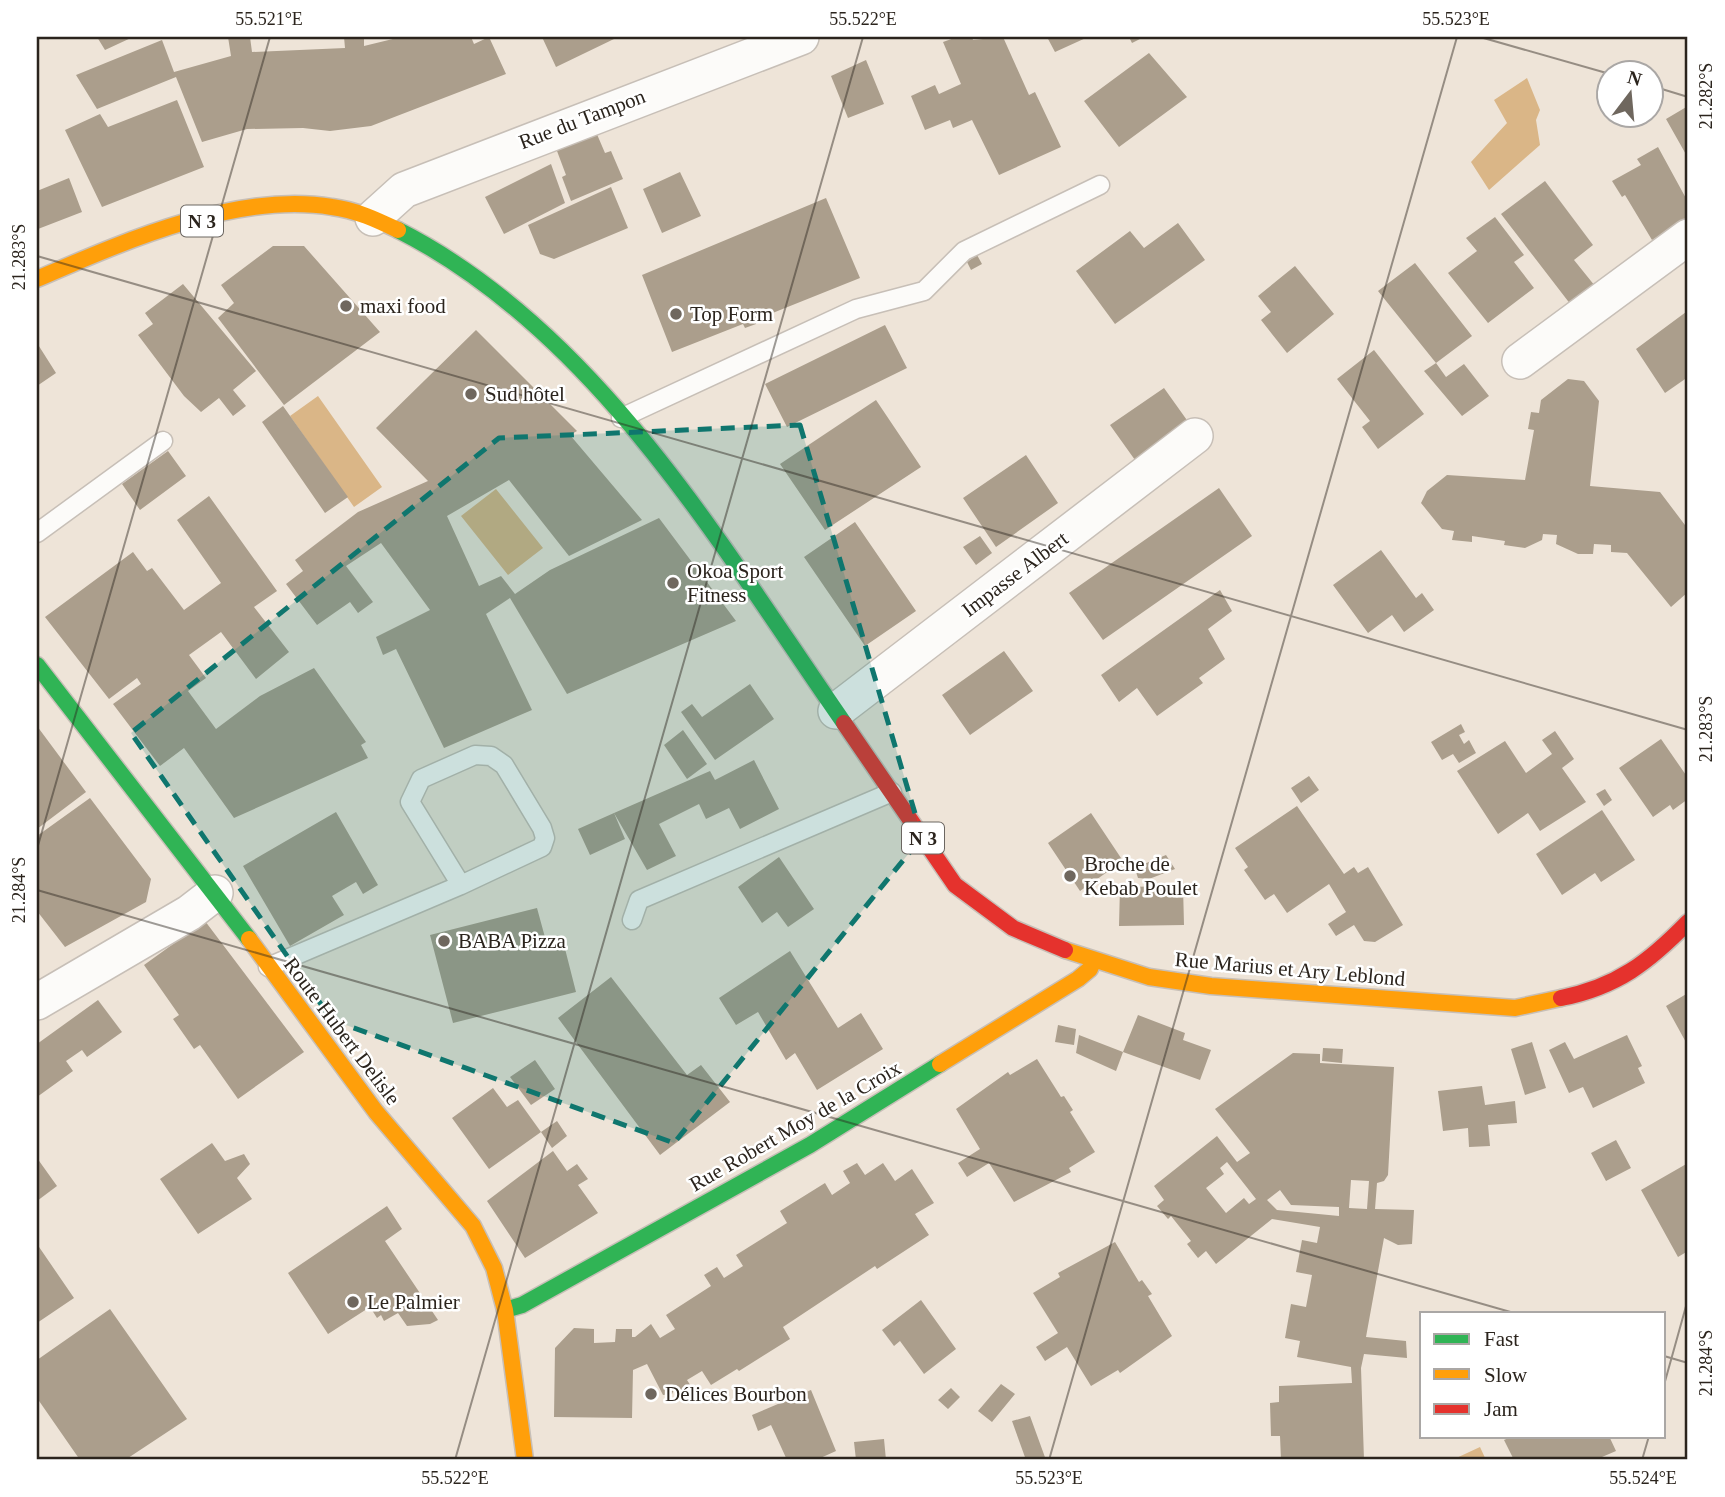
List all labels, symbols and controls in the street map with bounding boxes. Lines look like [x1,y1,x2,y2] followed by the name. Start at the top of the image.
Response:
[235,9,303,29] text: 55.521°E
[829,9,897,29] text: 55.522°E
[1422,9,1490,29] text: 55.523°E
[1596,60,1666,130] north arrow
[1696,63,1716,129] text: 21.282°S
[1625,66,1644,90] text: N
[515,84,649,154] street label: Rue du Tampon
[181,206,223,236] road number: N 3
[9,224,29,290] text: 21.283°S
[360,294,446,318] place label: maxi food
[338,298,354,314] marker: maxi food
[690,302,773,326] place label: Top Form
[668,306,684,322] marker: Top Form
[485,382,565,406] place label: Sud hôtel
[463,386,479,402] marker: Sud hôtel
[957,526,1073,622] street label: Impasse Albert
[687,559,783,607] place label: Okoa Sport Fitness
[665,575,681,591] marker: Okoa Sport Fitness
[1696,696,1716,762] text: 21.283°S
[902,822,944,853] road number: N 3
[1084,852,1198,900] place label: Broche de Kebab Poulet
[9,857,29,923] text: 21.284°S
[1062,868,1078,884] marker: Broche de Kebab Poulet
[458,929,567,953] place label: BABA Pizza
[436,933,452,949] marker: BABA Pizza
[1174,947,1407,991] street label: Rue Marius et Ary Leblond
[279,953,405,1109] street label: Route Hubert Delisle
[685,1055,905,1196] street label: Rue Robert Moy de la Croix
[367,1290,460,1314] place label: Le Palmier
[345,1294,361,1310] marker: Le Palmier
[1420,1312,1666,1438] legend
[1484,1327,1519,1351] text: Fast
[1696,1330,1716,1396] text: 21.284°S
[1484,1363,1528,1387] text: Slow
[665,1382,807,1406] place label: Délices Bourbon
[643,1386,659,1402] marker: Délices Bourbon
[1484,1397,1518,1421] text: Jam
[421,1468,489,1488] text: 55.522°E
[1015,1468,1083,1488] text: 55.523°E
[1609,1468,1677,1488] text: 55.524°E

